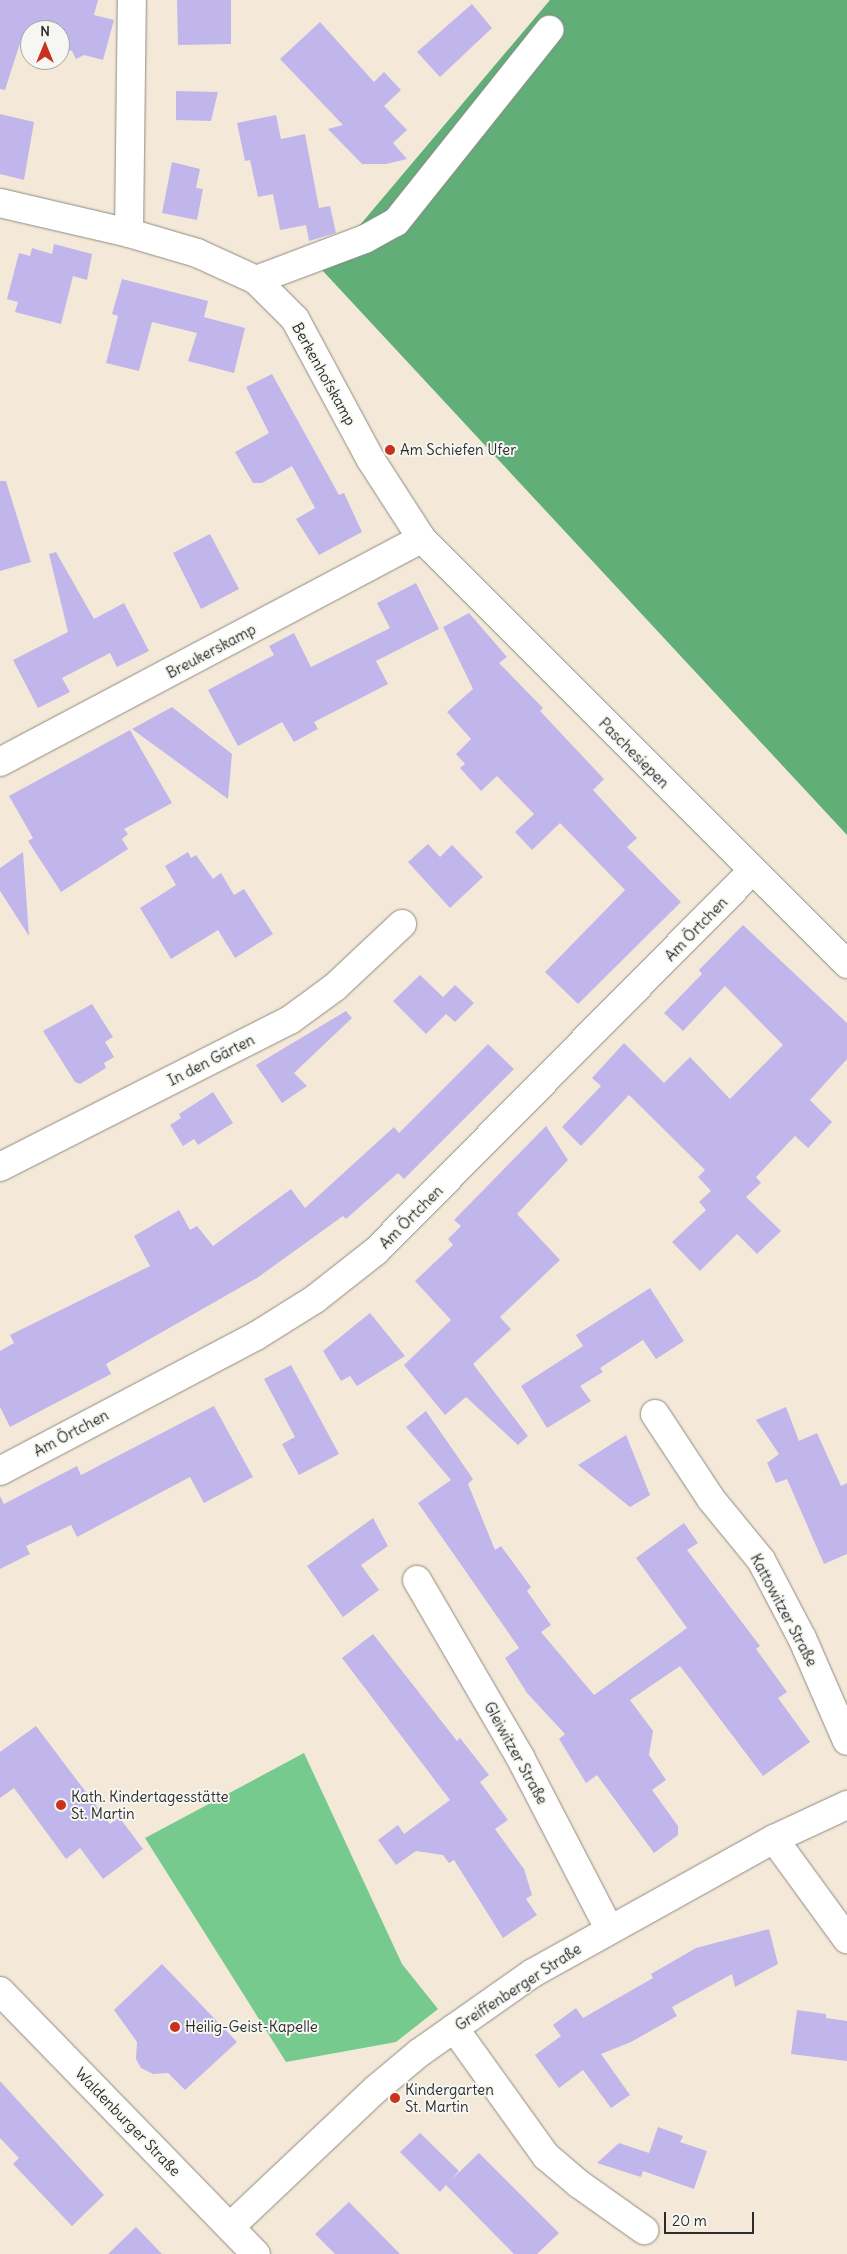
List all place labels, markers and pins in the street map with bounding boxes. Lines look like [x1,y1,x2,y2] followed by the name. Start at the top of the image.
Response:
[400,441,516,459] place label: Am Schiefen Ufer
[384,444,396,456] marker: Am Schiefen Ufer
[71,1787,229,1822] place label: Kath. Kindertagesstätte St. Martin
[55,1799,67,1811] marker: Kath. Kindertagesstätte St. Martin
[185,2018,318,2036] place label: Heilig-Geist-Kapelle
[169,2021,181,2033] marker: Heilig-Geist-Kapelle
[405,2080,494,2115] place label: Kindergarten St. Martin
[389,2092,401,2104] marker: Kindergarten St. Martin

